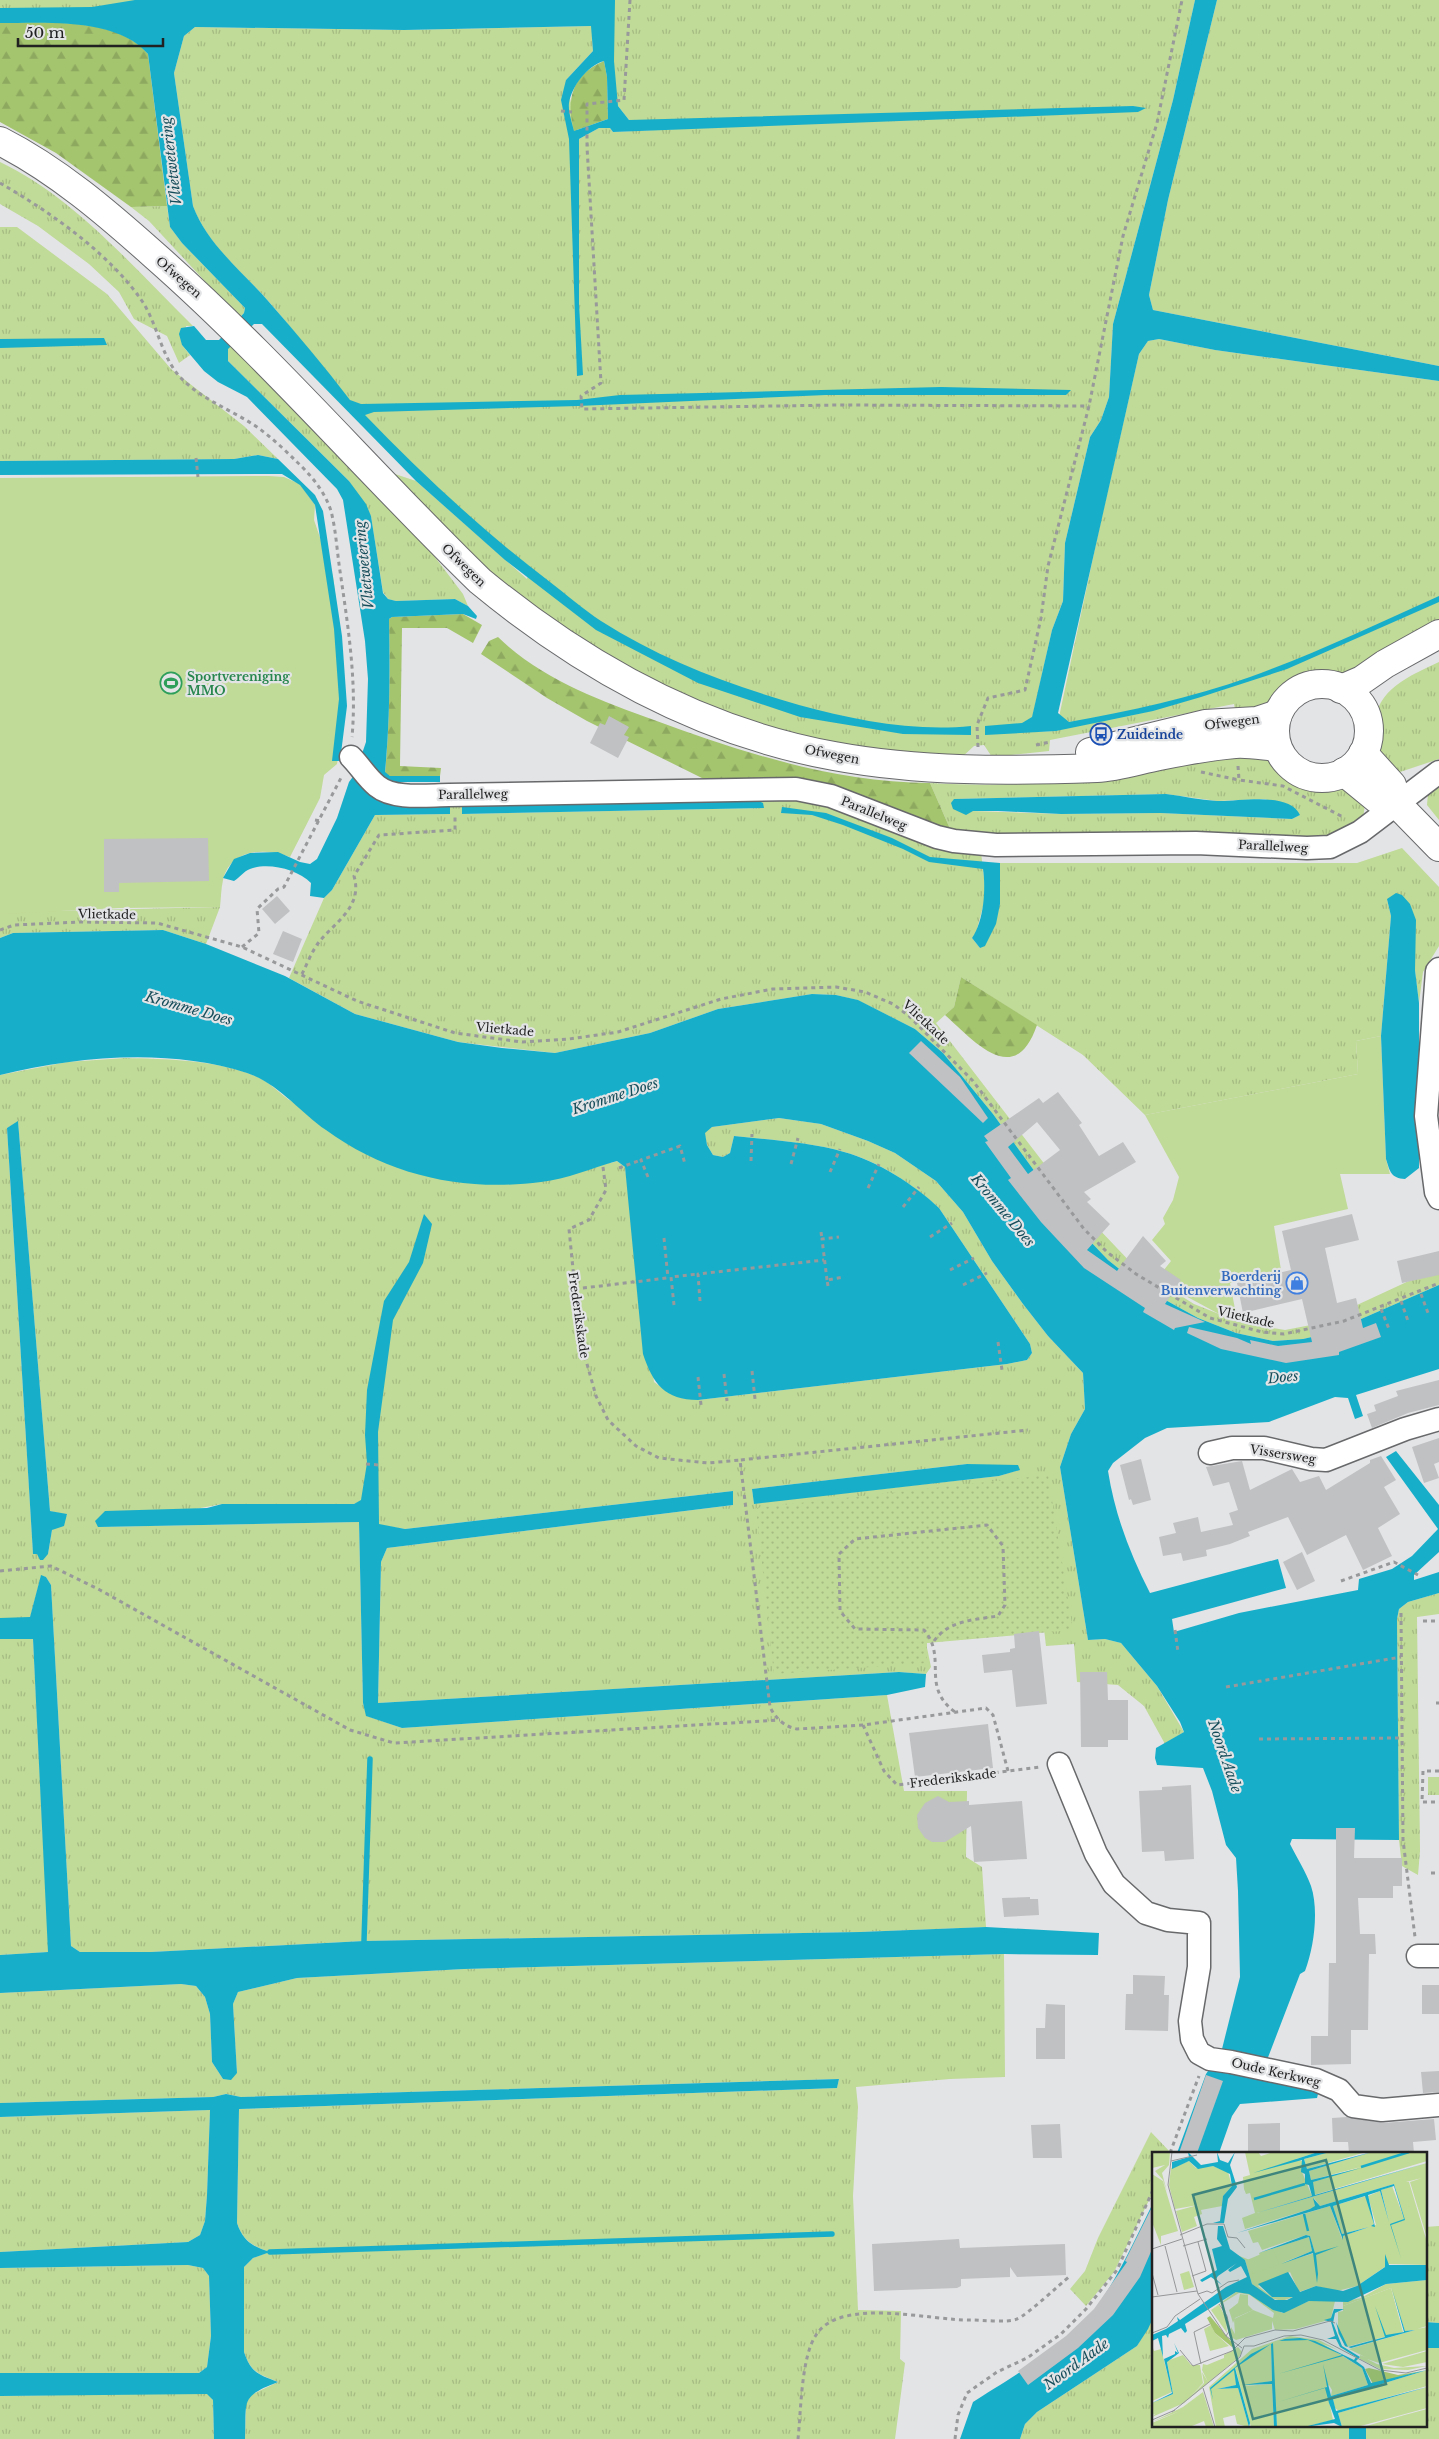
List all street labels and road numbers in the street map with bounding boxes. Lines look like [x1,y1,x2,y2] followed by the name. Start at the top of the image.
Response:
[153,253,205,301] street label: Ofwegen
[439,540,489,590] street label: Ofwegen
[1204,711,1260,733] street label: Ofwegen
[803,741,861,767] street label: Ofwegen
[438,786,509,802] street label: Parallelweg
[839,793,910,833] street label: Parallelweg
[1238,837,1309,855] street label: Parallelweg
[77,906,136,922] street label: Vlietkade
[899,996,952,1047] street label: Vlietkade
[474,1019,535,1039] street label: Vlietkade
[566,1271,593,1359] street label: Frederikskade
[1215,1303,1276,1331] street label: Vlietkade
[1248,1441,1318,1467] street label: Vissersweg
[909,1765,997,1791] street label: Frederikskade
[1230,2054,1323,2090] street label: Oude Kerkweg

